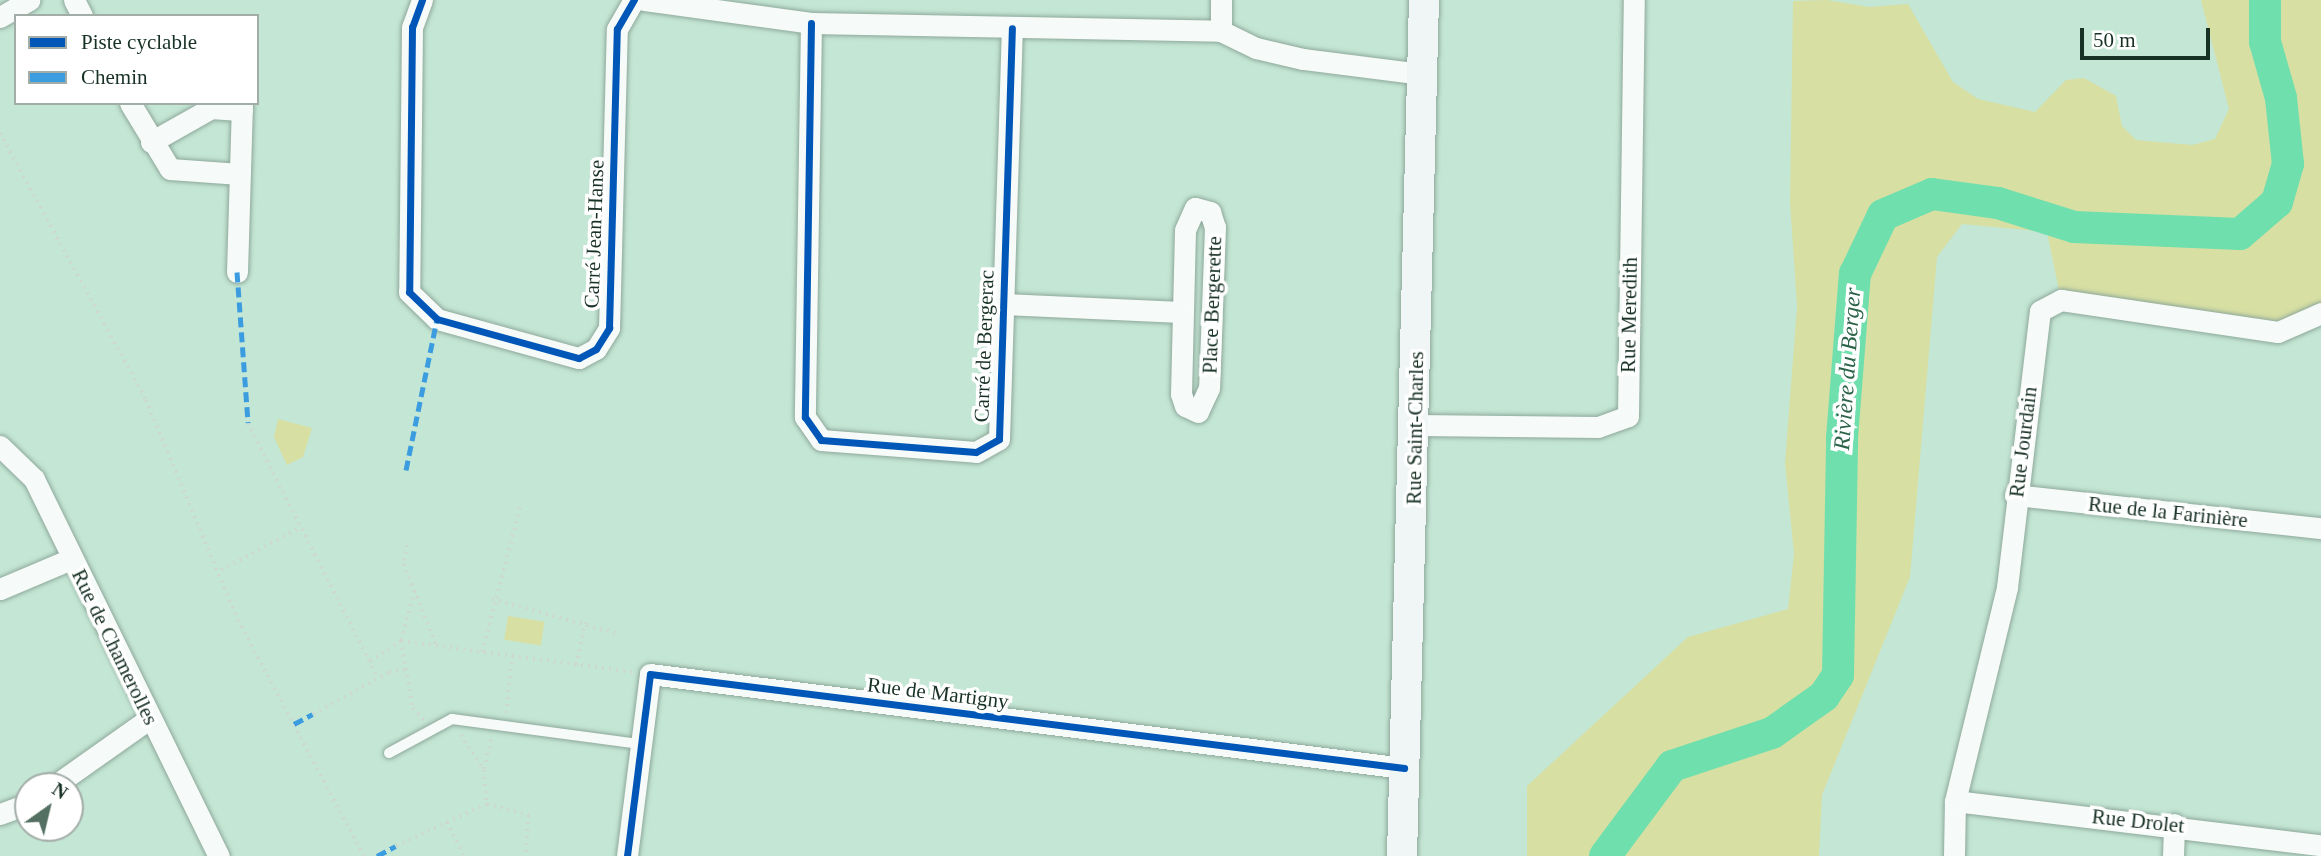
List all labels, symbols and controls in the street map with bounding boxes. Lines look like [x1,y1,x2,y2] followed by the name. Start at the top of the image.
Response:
[14,14,259,105] legend
[2083,14,2212,58] scale bar
[2093,28,2136,52] text: 50 m
[81,30,197,54] text: Piste cyclable
[81,65,148,89] text: Chemin
[579,159,609,309] street label: Carré Jean-Hanse
[1197,236,1227,374] street label: Place Bergerette
[1615,257,1643,373] street label: Rue Meredith
[969,269,999,423] street label: Carré de Bergerac
[1829,287,1867,451] water label: Rivière du Berger
[1401,351,1429,505] street label: Rue Saint-Charles
[2004,385,2042,499] street label: Rue Jourdain
[2087,491,2249,533] street label: Rue de la Farinière
[66,565,164,729] street label: Rue de Chamerolles
[866,672,1010,714] street label: Rue de Martigny
[14,772,84,842] north arrow
[48,778,71,803] text: N
[2091,804,2185,838] street label: Rue Drolet

